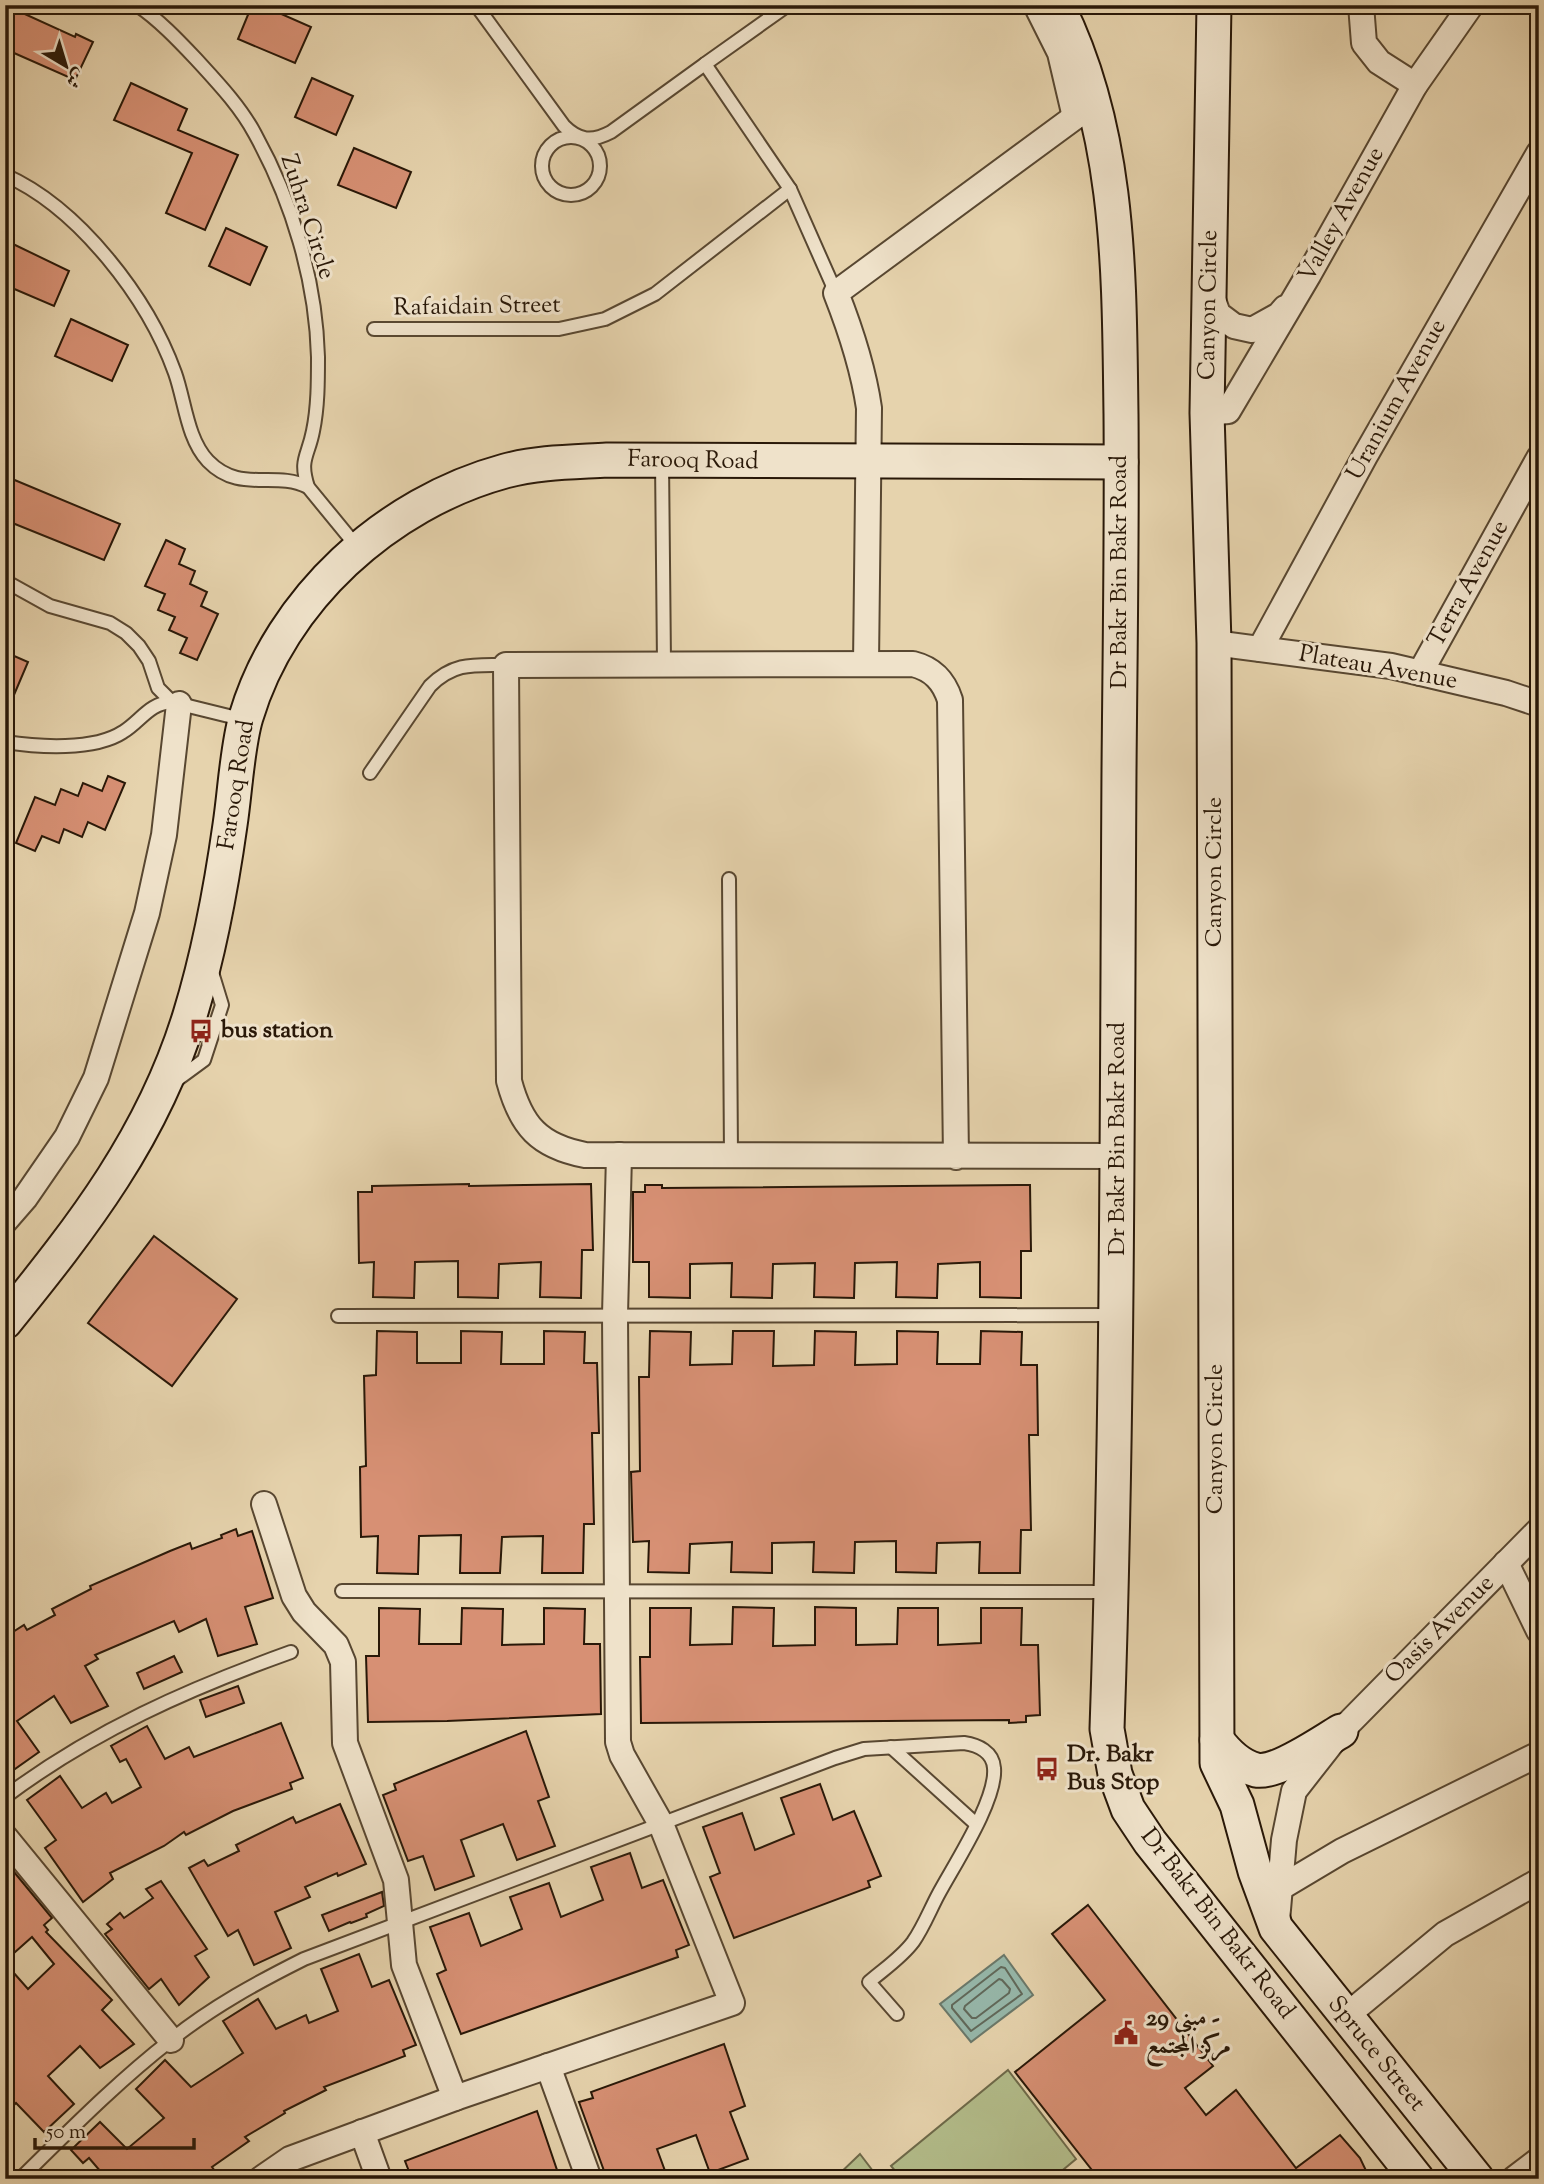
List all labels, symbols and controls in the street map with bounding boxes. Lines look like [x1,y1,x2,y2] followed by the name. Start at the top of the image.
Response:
[32,32,102,102] north arrow
[59,61,91,94] text: ش
[1291,141,1393,289] street label: Valley Avenue
[271,150,343,284] street label: Zuhra Circle
[1191,229,1227,381] street label: Canyon Circle
[393,289,561,325] street label: Rafaidain Street
[1339,313,1455,487] street label: Uranium Avenue
[627,443,759,479] street label: Farooq Road
[1103,454,1137,689] street label: Dr Bakr Bin Bakr Road
[1420,514,1518,654] street label: Terra Avenue
[1296,637,1460,699] street label: Plateau Avenue
[210,717,264,853] street label: Farooq Road
[1198,797,1232,947] street label: Canyon Circle
[220,1014,334,1048] place label: bus station
[187,1017,215,1045] bus stop icon: bus station
[1101,1021,1135,1256] street label: Dr Bakr Bin Bakr Road
[1199,1364,1233,1514] street label: Canyon Circle
[1378,1568,1502,1692] street label: Oasis Avenue
[1067,1738,1159,1800] place label: Dr. Bakr Bus Stop
[1033,1755,1061,1783] bus stop icon: Dr. Bakr Bus Stop
[1132,1821,1303,2027] street label: Dr Bakr Bin Bakr Road
[1319,1989,1433,2119] street label: Spruce Street
[1146,2002,1231,2067] place label: مبنى 29 - مركز المجتمع
[1112,2019,1140,2047] public building icon: مبنى 29 - مركز المجتمع
[35,2107,194,2151] scale bar
[45,2118,86,2148] text: 50 m

